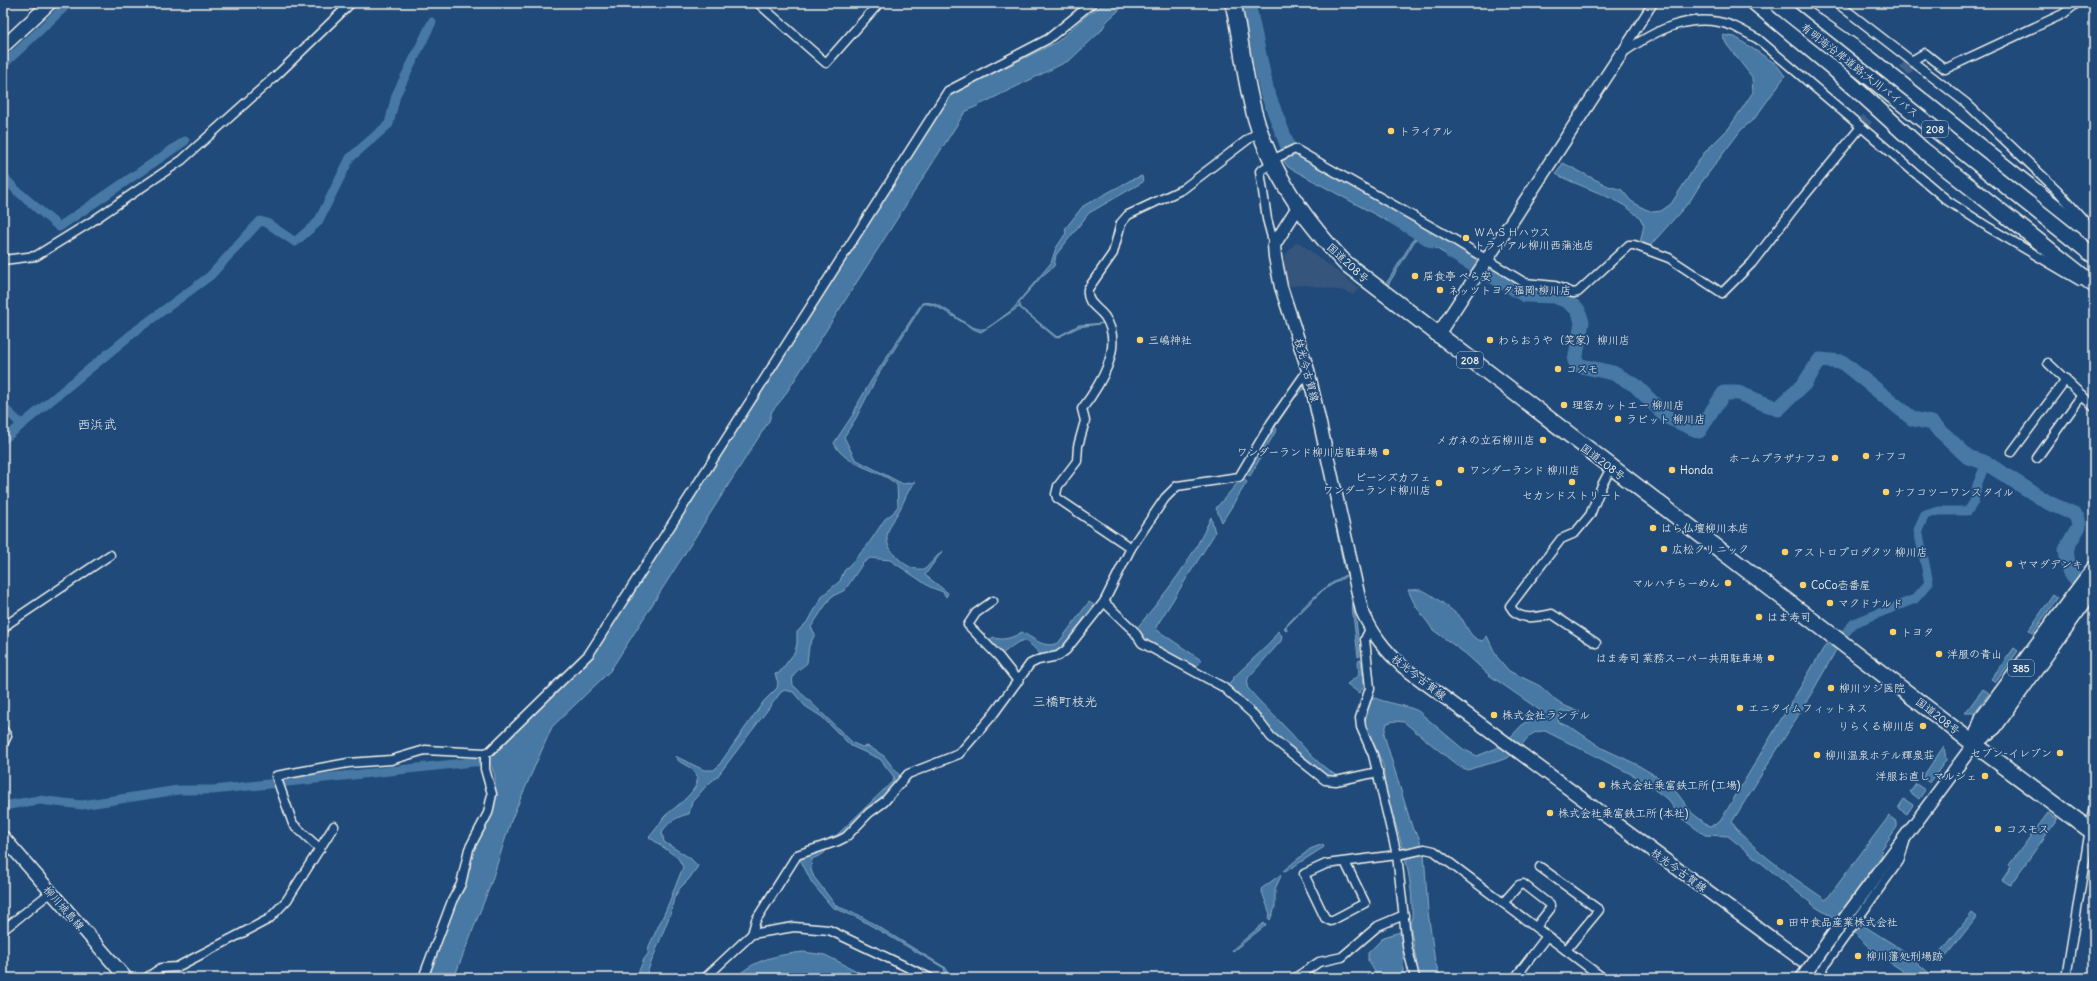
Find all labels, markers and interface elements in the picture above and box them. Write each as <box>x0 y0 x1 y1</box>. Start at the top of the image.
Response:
street label: 有明海沿岸道路;大川バイパス <box>1798 20 1922 120</box>
road number: 208 <box>1922 121 1948 137</box>
place label: トライアル <box>1399 124 1453 138</box>
marker: トライアル <box>1386 126 1396 136</box>
place label: ＷＡＳＨハウス トライアル柳川西蒲池店 <box>1474 225 1594 252</box>
marker: ＷＡＳＨハウス トライアル柳川西蒲池店 <box>1461 233 1471 243</box>
street label: 国道208号 <box>1324 240 1372 286</box>
place label: 居食亭 べら安 <box>1423 269 1492 283</box>
marker: 居食亭 べら安 <box>1410 271 1420 281</box>
place label: ネッツトヨタ福岡 柳川店 <box>1448 283 1571 297</box>
marker: ネッツトヨタ福岡 柳川店 <box>1435 285 1445 295</box>
place label: 三嶋神社 <box>1148 333 1192 347</box>
place label: わらおうや（笑家）柳川店 <box>1498 333 1630 347</box>
marker: 三嶋神社 <box>1135 335 1145 345</box>
marker: わらおうや（笑家）柳川店 <box>1485 335 1495 345</box>
street label: 枝光今古賀線 <box>1292 336 1322 404</box>
road number: 208 <box>1457 352 1483 368</box>
place label: コスモ <box>1566 362 1599 376</box>
marker: コスモ <box>1553 364 1563 374</box>
place label: 理容カットエー 柳川店 <box>1572 398 1685 412</box>
marker: 理容カットエー 柳川店 <box>1559 400 1569 410</box>
place label: ラビット 柳川店 <box>1626 412 1706 426</box>
marker: ラビット 柳川店 <box>1613 414 1623 424</box>
district label: 西浜武 <box>77 416 117 433</box>
place label: メガネの立石柳川店 <box>1436 433 1535 447</box>
marker: メガネの立石柳川店 <box>1538 435 1548 445</box>
street label: 国道208号 <box>1578 441 1628 483</box>
place label: ワンダーランド柳川店駐車場 <box>1237 445 1378 459</box>
marker: ワンダーランド柳川店駐車場 <box>1381 447 1391 457</box>
place label: ナフコ <box>1874 449 1907 463</box>
place label: ホームプラザナフコ <box>1728 451 1827 465</box>
marker: ナフコ <box>1861 451 1871 461</box>
marker: ホームプラザナフコ <box>1830 453 1840 463</box>
place label: ワンダーランド 柳川店 <box>1469 463 1580 477</box>
place label: Honda <box>1680 463 1713 477</box>
marker: ワンダーランド 柳川店 <box>1456 465 1466 475</box>
marker: Honda <box>1667 465 1677 475</box>
place label: ビーンズカフェ ワンダーランド柳川店 <box>1323 470 1431 497</box>
marker: セカンドストリート <box>1567 477 1577 487</box>
marker: ビーンズカフェ ワンダーランド柳川店 <box>1434 478 1444 488</box>
place label: ナフコツーワンスタイル <box>1894 485 2014 499</box>
marker: ナフコツーワンスタイル <box>1881 487 1891 497</box>
place label: セカンドストリート <box>1522 488 1622 502</box>
place label: はら仏壇柳川本店 <box>1661 521 1749 535</box>
marker: はら仏壇柳川本店 <box>1648 523 1658 533</box>
place label: 広松クリニック <box>1672 542 1749 556</box>
marker: 広松クリニック <box>1659 544 1669 554</box>
place label: アストロプロダクツ 柳川店 <box>1793 545 1928 559</box>
marker: アストロプロダクツ 柳川店 <box>1780 547 1790 557</box>
place label: ヤマダデンキ <box>2017 557 2083 571</box>
marker: ヤマダデンキ <box>2004 559 2014 569</box>
place label: マルハチらーめん <box>1632 576 1720 590</box>
marker: マルハチらーめん <box>1723 578 1733 588</box>
place label: CoCo壱番屋 <box>1811 578 1871 592</box>
marker: CoCo壱番屋 <box>1798 580 1808 590</box>
place label: マクドナルド <box>1838 596 1903 610</box>
marker: マクドナルド <box>1825 598 1835 608</box>
place label: はま寿司 <box>1767 610 1811 624</box>
marker: はま寿司 <box>1754 612 1764 622</box>
place label: トヨタ <box>1901 625 1934 639</box>
marker: トヨタ <box>1888 627 1898 637</box>
place label: 洋服の青山 <box>1947 647 2002 661</box>
marker: 洋服の青山 <box>1934 649 1944 659</box>
street label: 枝光今古賀線 <box>1389 651 1449 703</box>
place label: はま寿司 業務スーパー共用駐車場 <box>1596 651 1763 665</box>
marker: はま寿司 業務スーパー共用駐車場 <box>1766 653 1776 663</box>
road number: 385 <box>2008 660 2034 676</box>
place label: 柳川ツジ医院 <box>1839 681 1905 695</box>
marker: 柳川ツジ医院 <box>1826 683 1836 693</box>
district label: 三橋町枝光 <box>1032 693 1098 710</box>
street label: 国道208号 <box>1913 694 1963 738</box>
place label: エニタイムフィットネス <box>1748 701 1868 715</box>
marker: エニタイムフィットネス <box>1735 703 1745 713</box>
place label: 株式会社ランテル <box>1502 708 1590 722</box>
marker: 株式会社ランテル <box>1489 710 1499 720</box>
place label: りらくる柳川店 <box>1838 719 1915 733</box>
marker: りらくる柳川店 <box>1918 721 1928 731</box>
place label: セブン-イレブン <box>1970 746 2052 760</box>
place label: 柳川温泉ホテル輝泉荘 <box>1825 748 1935 762</box>
marker: セブン-イレブン <box>2055 748 2065 758</box>
marker: 柳川温泉ホテル輝泉荘 <box>1812 750 1822 760</box>
place label: 洋服お直し マルシェ <box>1876 769 1977 783</box>
marker: 洋服お直し マルシェ <box>1980 771 1990 781</box>
place label: 株式会社乗富鉄工所 (工場) <box>1610 778 1740 792</box>
marker: 株式会社乗富鉄工所 (工場) <box>1597 780 1607 790</box>
place label: 株式会社乗富鉄工所 (本社) <box>1558 806 1688 820</box>
marker: 株式会社乗富鉄工所 (本社) <box>1545 808 1555 818</box>
place label: コスモス <box>2006 822 2049 836</box>
marker: コスモス <box>1993 824 2003 834</box>
street label: 枝光今古賀線 <box>1648 845 1710 895</box>
street label: 柳川城島線 <box>40 883 88 933</box>
place label: 田中食品産業株式会社 <box>1788 915 1898 929</box>
marker: 田中食品産業株式会社 <box>1775 917 1785 927</box>
place label: 柳川藩処刑場跡 <box>1866 949 1943 963</box>
marker: 柳川藩処刑場跡 <box>1853 951 1863 961</box>

